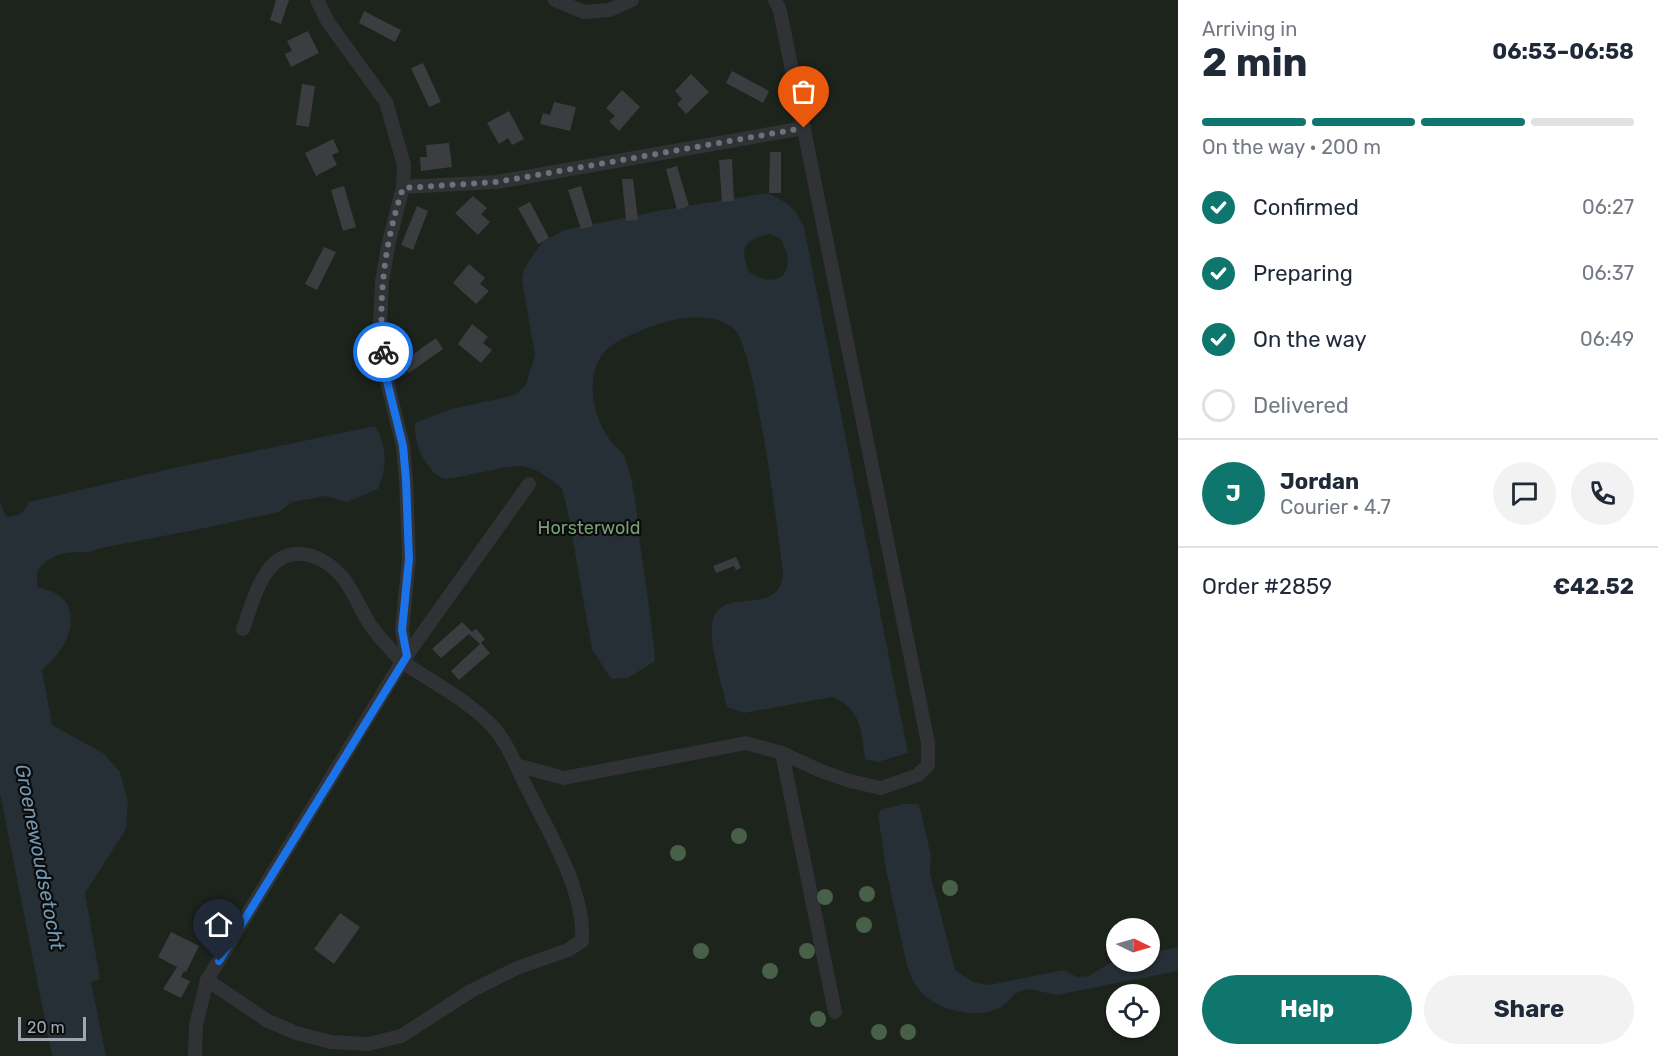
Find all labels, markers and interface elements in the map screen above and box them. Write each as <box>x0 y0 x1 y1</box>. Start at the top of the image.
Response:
text: Arriving in <box>1202 17 1297 41</box>
text: 06:53–06:58 <box>1492 38 1634 65</box>
text: 2 min <box>1202 40 1308 86</box>
pin <box>778 66 829 128</box>
icon: bag <box>787 75 820 108</box>
text: On the way · 200 m <box>1202 135 1381 159</box>
icon: check <box>1202 191 1235 224</box>
text: Confirmed <box>1253 194 1359 221</box>
text: 06:27 <box>1582 195 1634 219</box>
icon: check <box>1202 257 1235 290</box>
text: Preparing <box>1253 260 1353 287</box>
text: 06:37 <box>1582 261 1634 285</box>
courier <box>353 322 413 382</box>
icon: check <box>1202 323 1235 356</box>
text: On the way <box>1253 326 1367 353</box>
text: 06:49 <box>1580 327 1634 351</box>
icon: bike <box>367 336 400 369</box>
text: Delivered <box>1253 392 1349 419</box>
button: chat <box>1493 462 1556 525</box>
button: phone <box>1571 462 1634 525</box>
text: Jordan <box>1280 468 1359 495</box>
text: J <box>1226 480 1241 507</box>
text: Courier · 4.7 <box>1280 495 1391 519</box>
park label: Horsterwold <box>538 517 640 539</box>
text: Order #2859 <box>1202 573 1332 600</box>
text: €42.52 <box>1553 573 1634 600</box>
water label: Groenewoudsetocht <box>10 762 70 952</box>
pin <box>193 899 244 961</box>
icon: home <box>202 908 235 941</box>
north arrow <box>1106 918 1160 972</box>
map controls <box>1106 918 1160 1038</box>
button: Help <box>1202 975 1412 1044</box>
button: Share <box>1424 975 1634 1044</box>
button: locate <box>1106 984 1160 1038</box>
scale bar <box>18 1014 86 1042</box>
text: 20 m <box>27 1018 65 1037</box>

